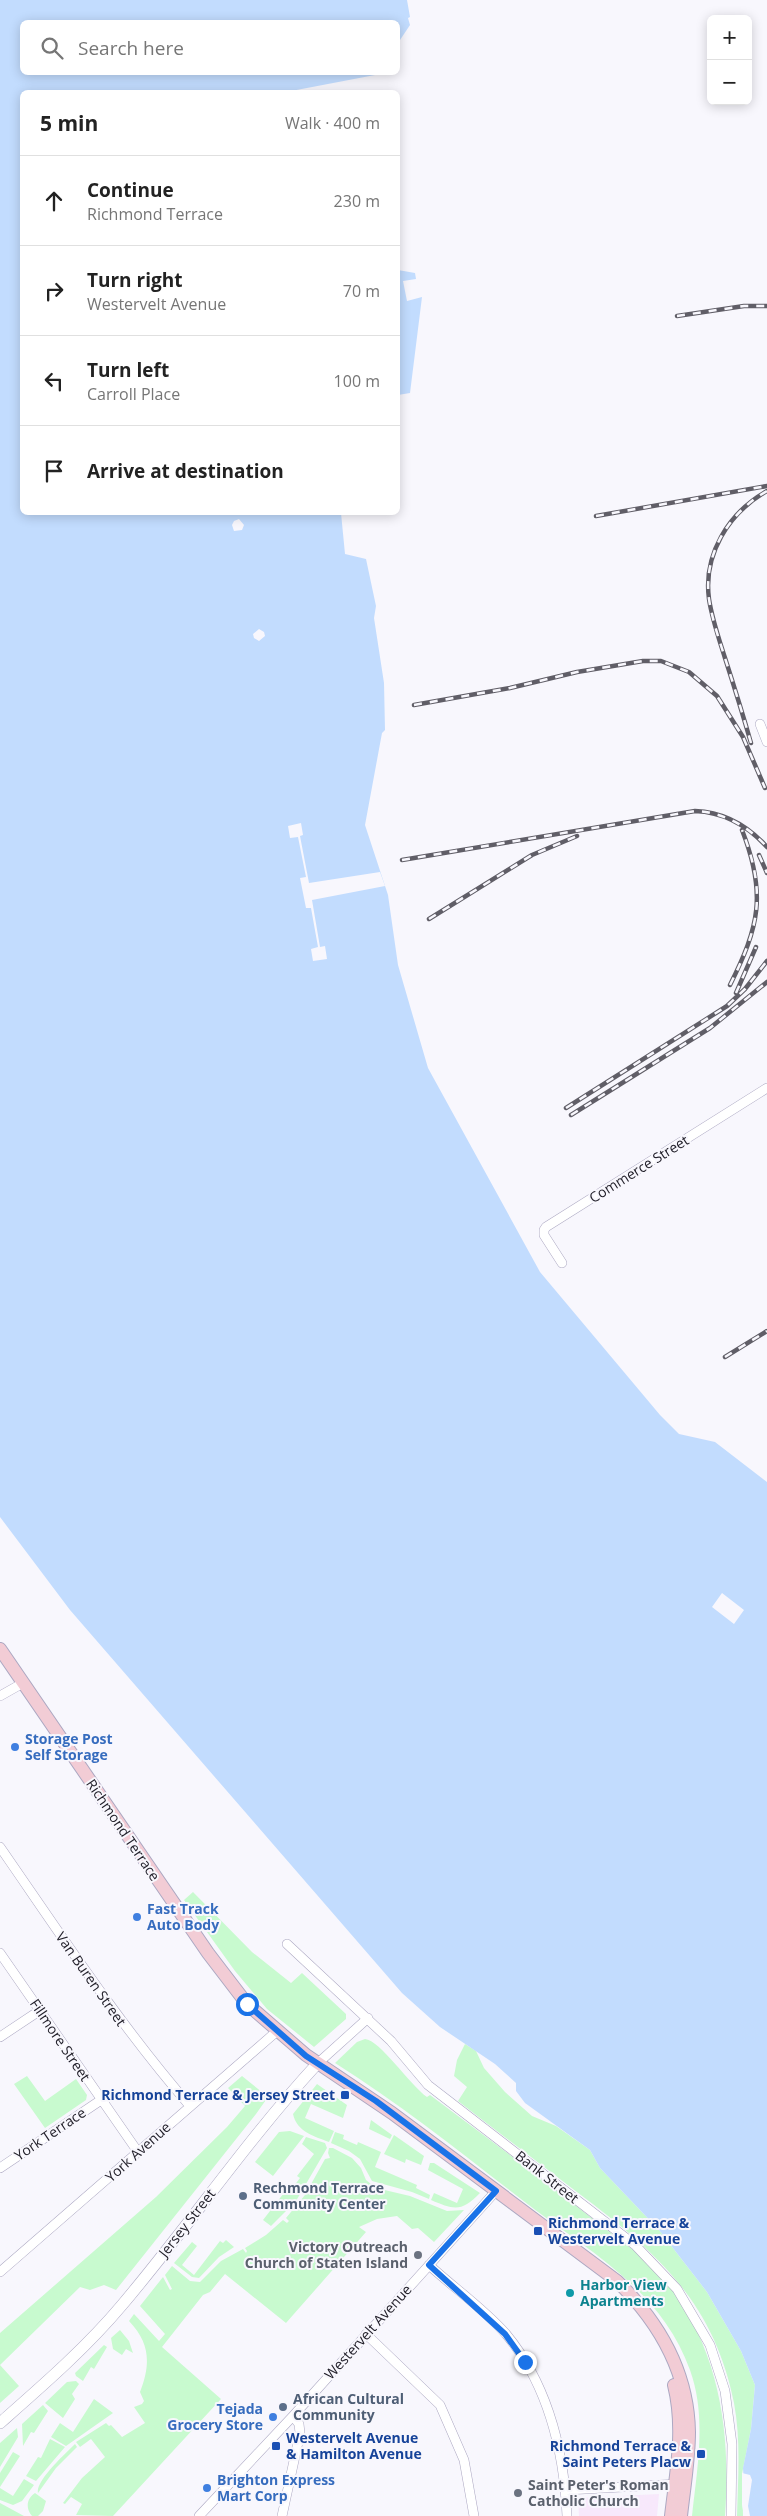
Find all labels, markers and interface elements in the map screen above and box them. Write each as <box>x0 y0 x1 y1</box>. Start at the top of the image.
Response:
map controls <box>707 15 752 105</box>
button: + <box>707 15 752 60</box>
search box <box>20 20 400 75</box>
icon: search <box>38 34 66 62</box>
text: Search here <box>78 35 184 61</box>
button: − <box>707 60 752 105</box>
text: 5 min <box>40 109 98 137</box>
text: Walk · 400 m <box>285 112 380 134</box>
text: Continue <box>87 177 174 203</box>
icon: ahead <box>40 187 68 215</box>
text: 230 m <box>334 190 380 212</box>
text: Richmond Terrace <box>87 203 223 225</box>
text: Turn right <box>87 267 182 293</box>
icon: right <box>40 277 68 305</box>
text: 70 m <box>343 280 380 302</box>
text: Westervelt Avenue <box>87 293 226 315</box>
text: Turn left <box>87 357 169 383</box>
icon: left <box>40 367 68 395</box>
text: 100 m <box>334 370 380 392</box>
text: Carroll Place <box>87 383 180 405</box>
icon: arrive <box>40 457 68 485</box>
text: Arrive at destination <box>87 458 284 484</box>
street label: Commerce Street <box>585 1130 692 1207</box>
place label: Storage Post Self Storage <box>25 1729 113 1764</box>
marker: Storage Post Self Storage <box>9 1741 21 1753</box>
street label: Richmond Terrace <box>82 1775 165 1884</box>
place label: Fast Track Auto Body <box>147 1899 219 1934</box>
marker: Fast Track Auto Body <box>131 1911 143 1923</box>
street label: Van Buren Street <box>52 1928 131 2030</box>
route start <box>236 1993 259 2016</box>
street label: Fillmore Street <box>26 1995 95 2085</box>
place label: Richmond Terrace & Jersey Street <box>101 2085 335 2104</box>
marker: Richmond Terrace & Jersey Street <box>339 2089 351 2101</box>
street label: York Terrace <box>10 2103 89 2164</box>
street label: York Avenue <box>101 2117 174 2186</box>
street label: Bank Street <box>512 2146 583 2207</box>
place label: Rechmond Terrace Community Center <box>253 2178 386 2213</box>
street label: Jersey Street <box>153 2185 219 2262</box>
marker: Rechmond Terrace Community Center <box>237 2190 249 2202</box>
place label: Richmond Terrace & Westervelt Avenue <box>548 2213 690 2248</box>
marker: Richmond Terrace & Westervelt Avenue <box>532 2225 544 2237</box>
place label: Victory Outreach Church of Staten Island <box>245 2237 408 2272</box>
marker: Victory Outreach Church of Staten Island <box>412 2249 424 2261</box>
place label: Harbor View Apartments <box>580 2275 667 2310</box>
street label: Westervelt Avenue <box>320 2280 416 2383</box>
marker: Harbor View Apartments <box>564 2287 576 2299</box>
route end <box>514 2351 537 2374</box>
place label: African Cultural Community <box>293 2389 404 2424</box>
place label: Tejada Grocery Store <box>167 2399 263 2434</box>
marker: African Cultural Community <box>277 2401 289 2413</box>
marker: Tejada Grocery Store <box>267 2411 279 2423</box>
place label: Westervelt Avenue & Hamilton Avenue <box>286 2428 422 2463</box>
place label: Richmond Terrace & Saint Peters Placw <box>550 2436 691 2471</box>
marker: Westervelt Avenue & Hamilton Avenue <box>270 2440 282 2452</box>
marker: Richmond Terrace & Saint Peters Placw <box>695 2448 707 2460</box>
place label: Brighton Express Mart Corp <box>217 2470 335 2505</box>
place label: Saint Peter's Roman Catholic Church <box>528 2475 669 2510</box>
marker: Brighton Express Mart Corp <box>201 2482 213 2494</box>
marker: Saint Peter's Roman Catholic Church <box>512 2487 524 2499</box>

